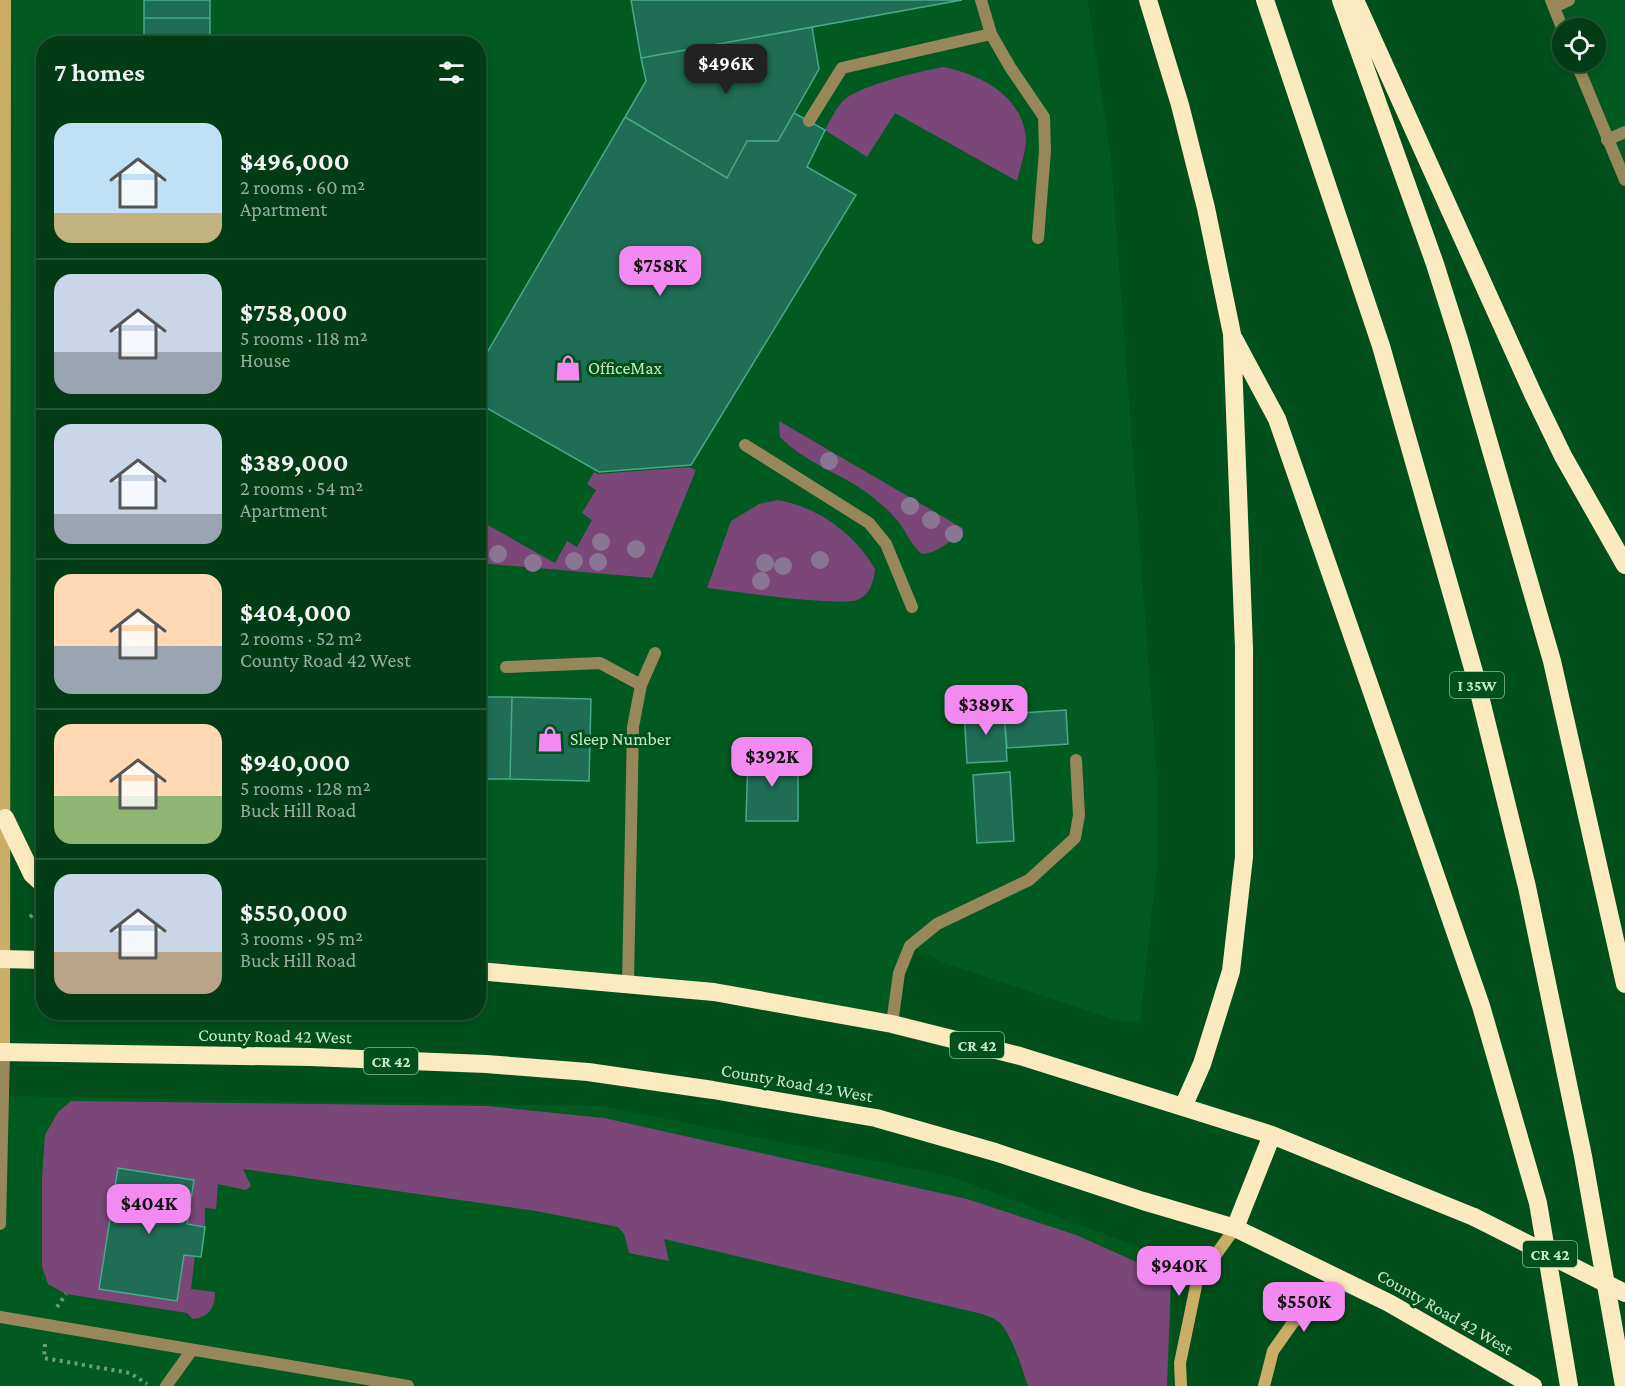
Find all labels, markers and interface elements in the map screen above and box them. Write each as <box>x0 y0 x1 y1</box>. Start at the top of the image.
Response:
map controls <box>1552 18 1606 72</box>
button: locate <box>1552 18 1606 72</box>
pin: $496K <box>684 44 768 95</box>
text: $496K <box>698 52 754 74</box>
icon: filters <box>435 56 468 89</box>
text: 7 homes <box>54 58 145 87</box>
icon: home <box>102 147 174 219</box>
text: $496,000 <box>240 147 349 176</box>
text: 2 rooms · 60 m² <box>240 176 365 198</box>
text: Apartment <box>240 198 327 220</box>
pin: $758K <box>618 246 702 297</box>
text: $758K <box>633 254 687 276</box>
icon: home <box>102 298 174 370</box>
text: $758,000 <box>240 298 347 327</box>
text: 5 rooms · 118 m² <box>240 327 368 349</box>
text: House <box>240 349 290 371</box>
shop icon: OfficeMax <box>553 353 583 383</box>
place label: OfficeMax <box>588 358 663 378</box>
icon: home <box>102 448 174 520</box>
text: $389,000 <box>240 448 349 477</box>
text: 2 rooms · 54 m² <box>240 477 363 499</box>
text: Apartment <box>240 499 327 521</box>
icon: home <box>102 598 174 670</box>
text: $404,000 <box>240 598 351 627</box>
text: 2 rooms · 52 m² <box>240 627 362 649</box>
text: County Road 42 West <box>240 649 411 671</box>
road number: I 35W <box>1450 672 1504 698</box>
pin: $389K <box>944 685 1028 736</box>
text: $389K <box>959 693 1013 715</box>
shop icon: Sleep Number <box>535 724 565 754</box>
place label: Sleep Number <box>570 729 672 749</box>
pin: $392K <box>730 737 814 788</box>
text: $392K <box>745 745 799 767</box>
icon: home <box>102 748 174 820</box>
text: $940,000 <box>240 748 350 777</box>
text: 5 rooms · 128 m² <box>240 777 371 799</box>
text: Buck Hill Road <box>240 799 356 821</box>
icon: home <box>102 898 174 970</box>
text: $550,000 <box>240 898 348 927</box>
text: 3 rooms · 95 m² <box>240 927 363 949</box>
text: Buck Hill Road <box>240 949 356 971</box>
street label: County Road 42 West <box>198 1025 353 1047</box>
road number: CR 42 <box>950 1032 1004 1058</box>
road number: CR 42 <box>364 1048 418 1074</box>
street label: County Road 42 West <box>720 1060 875 1106</box>
pin: $404K <box>107 1184 191 1235</box>
text: $404K <box>121 1192 177 1214</box>
road number: CR 42 <box>1523 1241 1577 1267</box>
pin: $940K <box>1137 1246 1221 1297</box>
text: $940K <box>1151 1254 1207 1276</box>
street label: County Road 42 West <box>1373 1265 1517 1360</box>
pin: $550K <box>1262 1282 1346 1333</box>
text: $550K <box>1277 1290 1331 1312</box>

